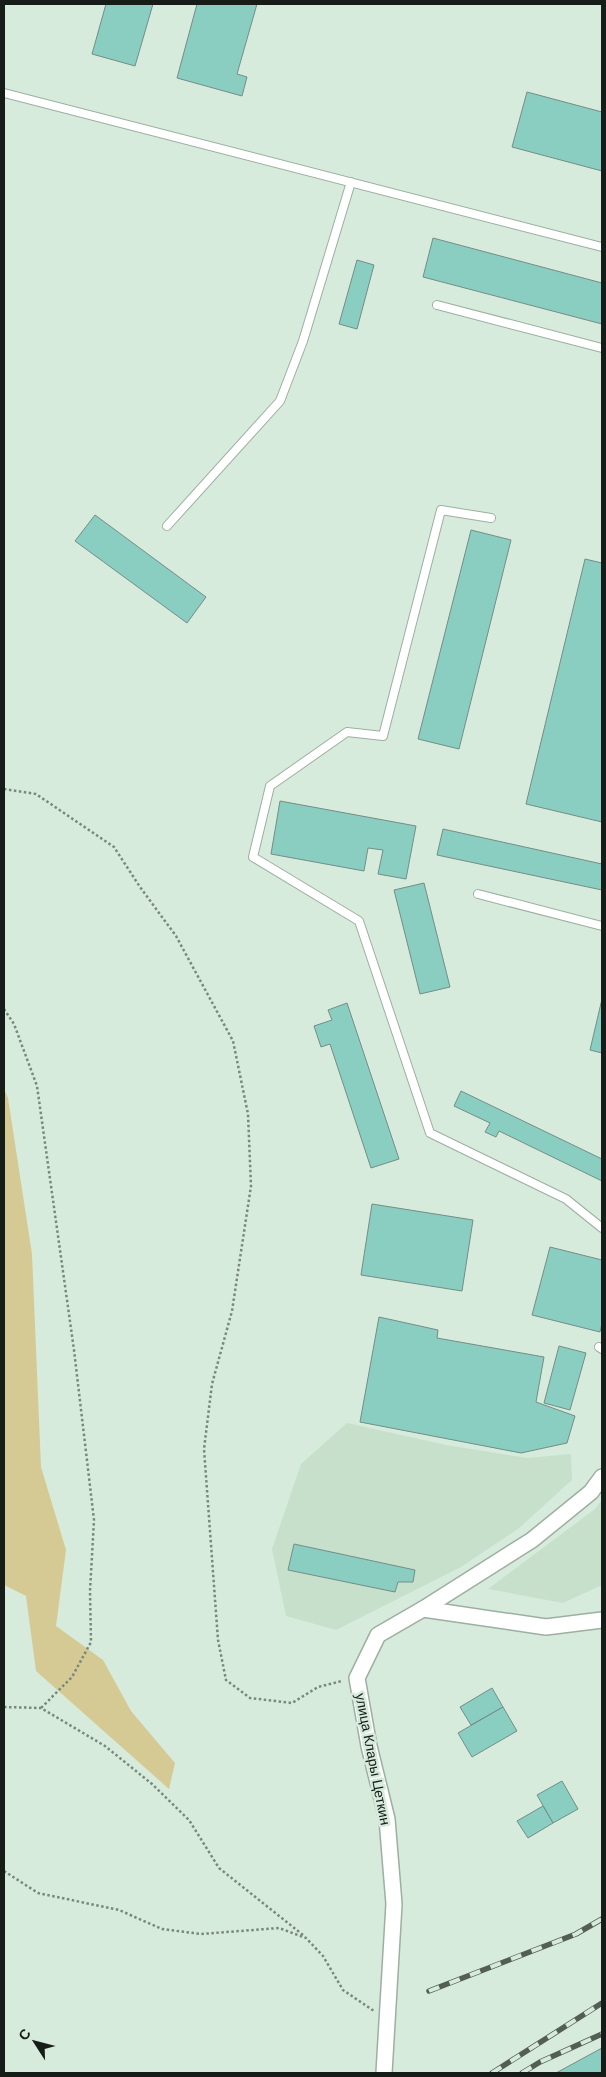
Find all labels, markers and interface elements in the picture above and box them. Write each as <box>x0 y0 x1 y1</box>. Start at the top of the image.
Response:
street label: улица Клары Цеткин <box>352 1692 394 1826</box>
north arrow <box>10 2017 60 2067</box>
text: С <box>15 2026 34 2043</box>

